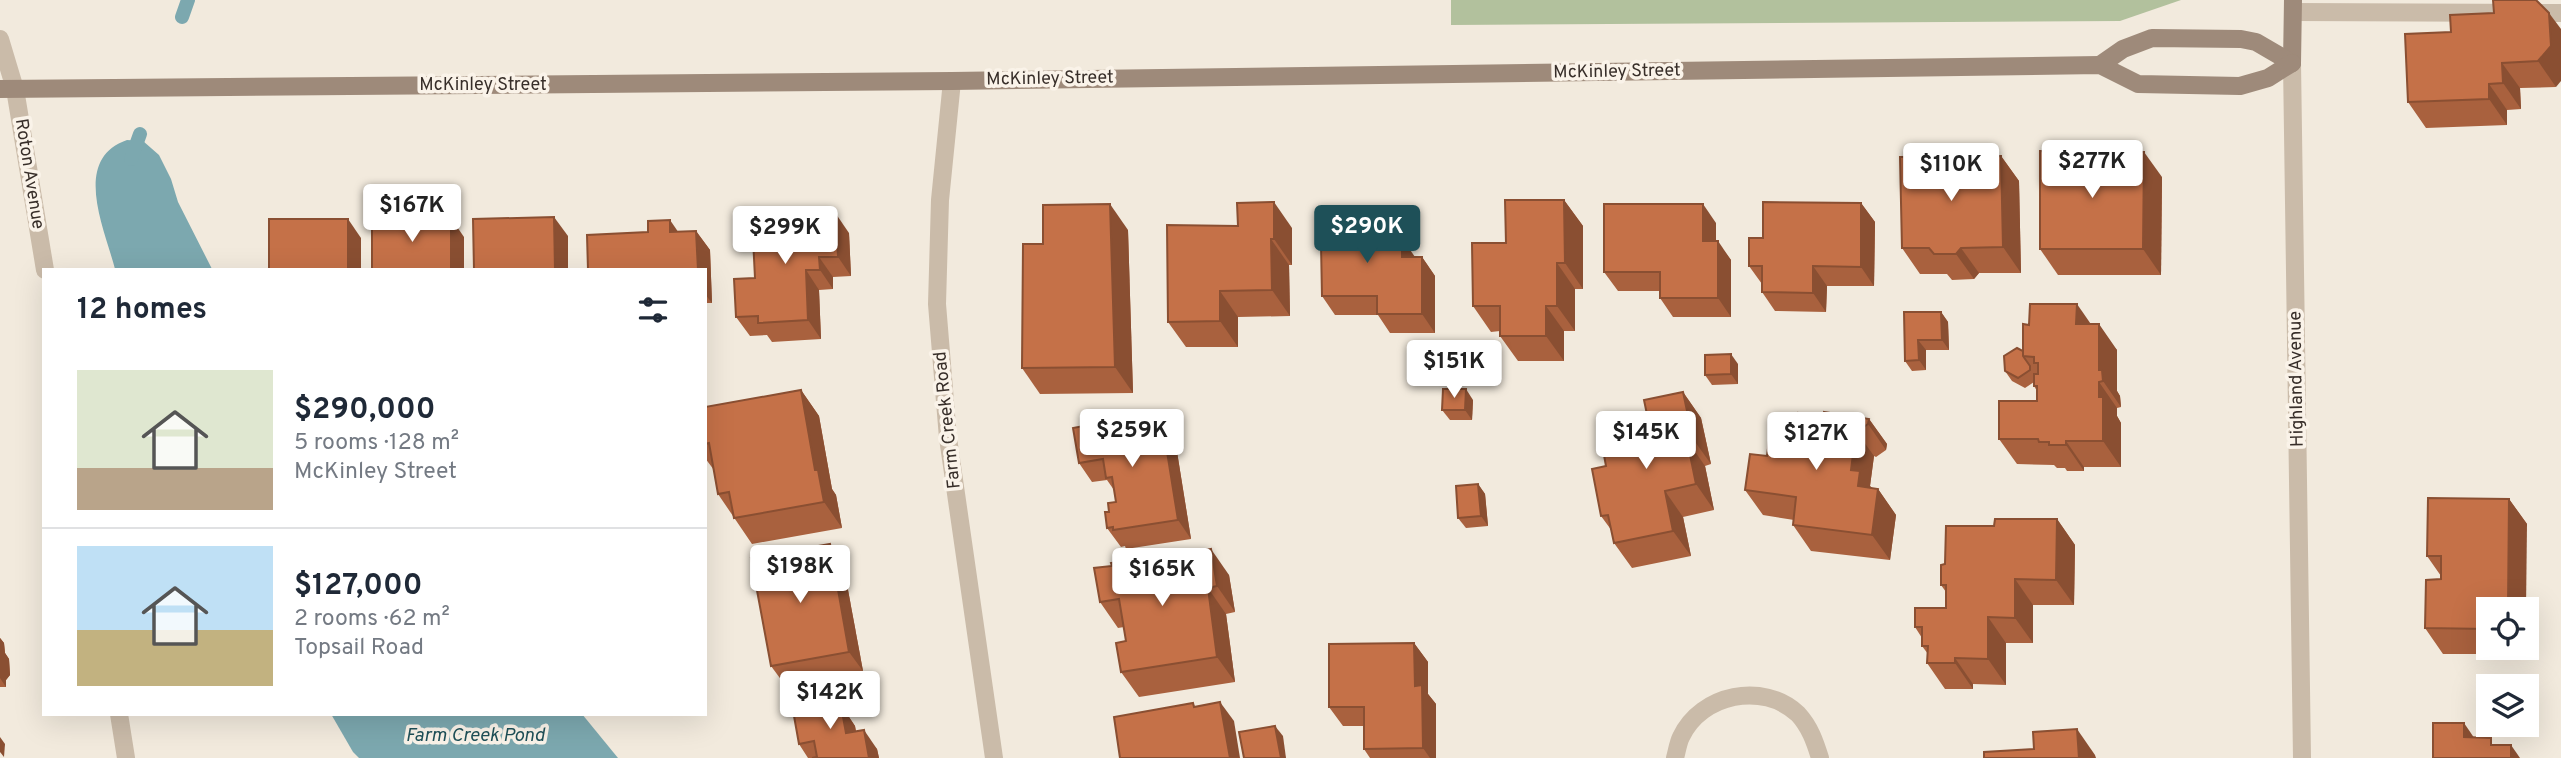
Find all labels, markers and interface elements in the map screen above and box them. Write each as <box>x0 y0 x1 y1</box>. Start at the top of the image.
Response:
street label: McKinley Street <box>1553 59 1681 85</box>
street label: McKinley Street <box>986 66 1114 92</box>
street label: McKinley Street <box>419 74 547 97</box>
street label: Roton Avenue <box>9 117 49 231</box>
pin: $277K <box>2043 140 2141 200</box>
pin: $110K <box>1902 144 2000 203</box>
text: $277K <box>2058 148 2126 177</box>
text: $110K <box>1919 151 1983 180</box>
pin: $167K <box>363 184 461 244</box>
text: $167K <box>379 192 445 221</box>
pin: $290K <box>1318 205 1416 265</box>
pin: $299K <box>736 206 834 266</box>
text: $290K <box>1330 213 1404 242</box>
text: $299K <box>749 214 821 243</box>
icon: filters <box>634 291 672 329</box>
text: 12 homes <box>77 292 207 329</box>
street label: Highland Avenue <box>2284 311 2310 447</box>
pin: $151K <box>1405 340 1503 400</box>
text: $151K <box>1423 348 1485 377</box>
street label: Farm Creek Road <box>929 350 967 490</box>
text: $290,000 <box>294 392 436 429</box>
icon: home <box>133 398 217 482</box>
pin: $259K <box>1083 410 1181 469</box>
pin: $145K <box>1597 412 1695 471</box>
pin: $127K <box>1767 412 1865 472</box>
text: $259K <box>1096 417 1168 446</box>
text: $145K <box>1612 419 1680 448</box>
text: $127K <box>1783 420 1849 449</box>
text: 5 rooms · 128 m² <box>294 429 459 458</box>
text: McKinley Street <box>294 458 457 487</box>
pin: $198K <box>751 546 849 605</box>
pin: $165K <box>1113 548 1211 608</box>
text: $198K <box>766 553 834 582</box>
text: $165K <box>1128 556 1196 585</box>
text: $127,000 <box>294 568 423 605</box>
icon: home <box>133 574 217 658</box>
map controls <box>2476 597 2539 737</box>
button: locate <box>2476 597 2539 660</box>
text: 2 rooms · 62 m² <box>294 605 450 634</box>
text: Topsail Road <box>294 634 424 663</box>
pin: $142K <box>781 672 879 731</box>
button: layers <box>2476 674 2539 737</box>
text: $142K <box>796 679 864 708</box>
water label: Farm Creek Pond <box>405 724 546 748</box>

